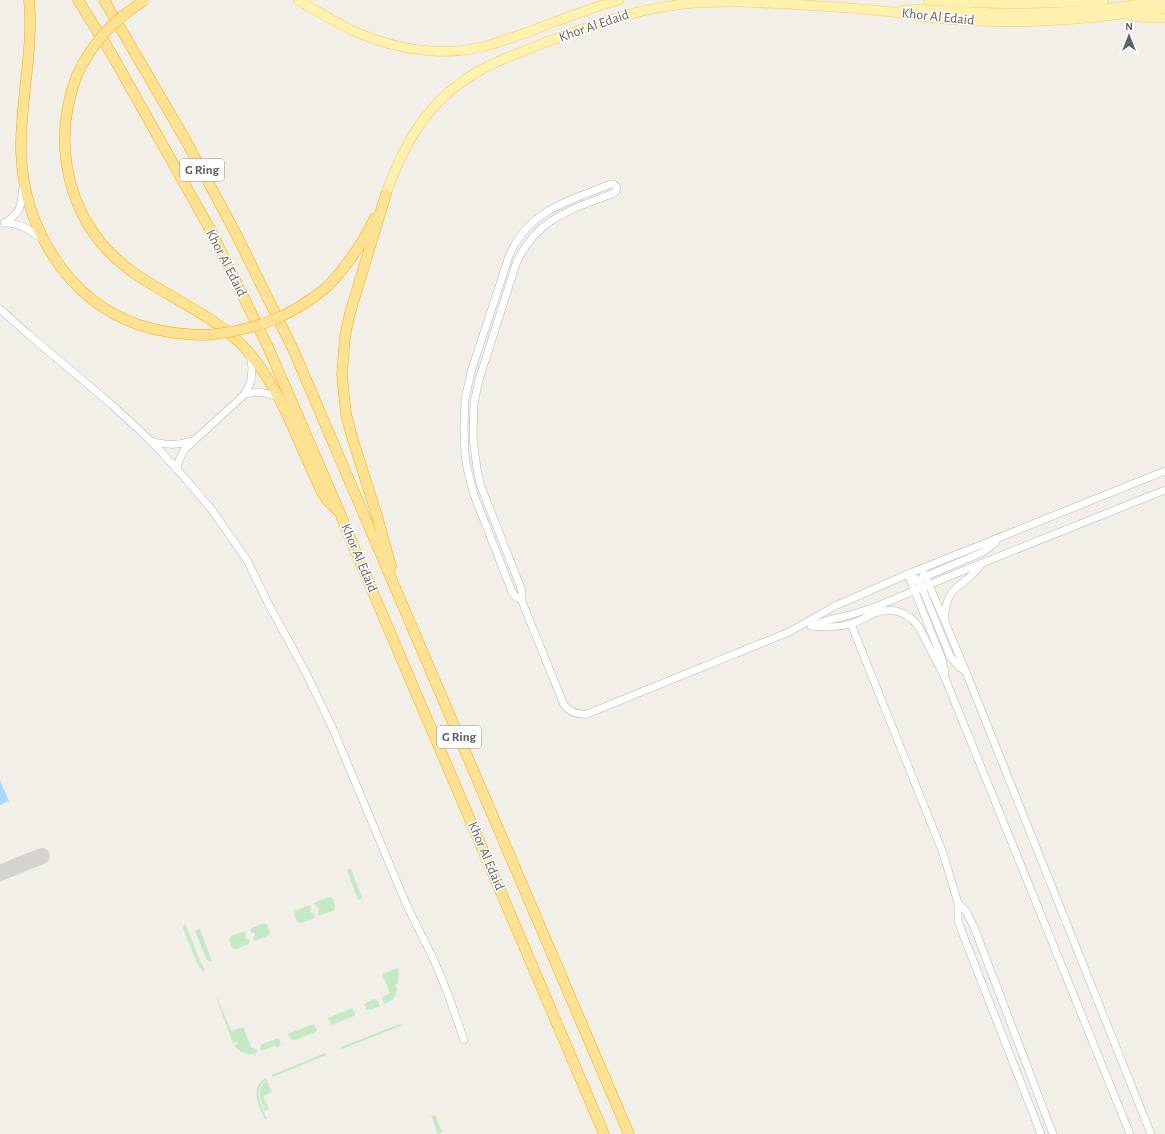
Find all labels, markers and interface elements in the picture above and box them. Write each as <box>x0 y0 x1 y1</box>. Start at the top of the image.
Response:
street label: Khor Al Edaid <box>901 6 975 28</box>
street label: Khor Al Edaid <box>557 7 631 45</box>
north arrow <box>1109 16 1149 56</box>
text: N <box>1125 21 1133 32</box>
road number: G Ring <box>180 159 224 181</box>
street label: Khor Al Edaid <box>203 227 249 299</box>
street label: Khor Al Edaid <box>338 522 380 594</box>
road number: G Ring <box>437 726 481 748</box>
street label: Khor Al Edaid <box>465 820 507 892</box>

